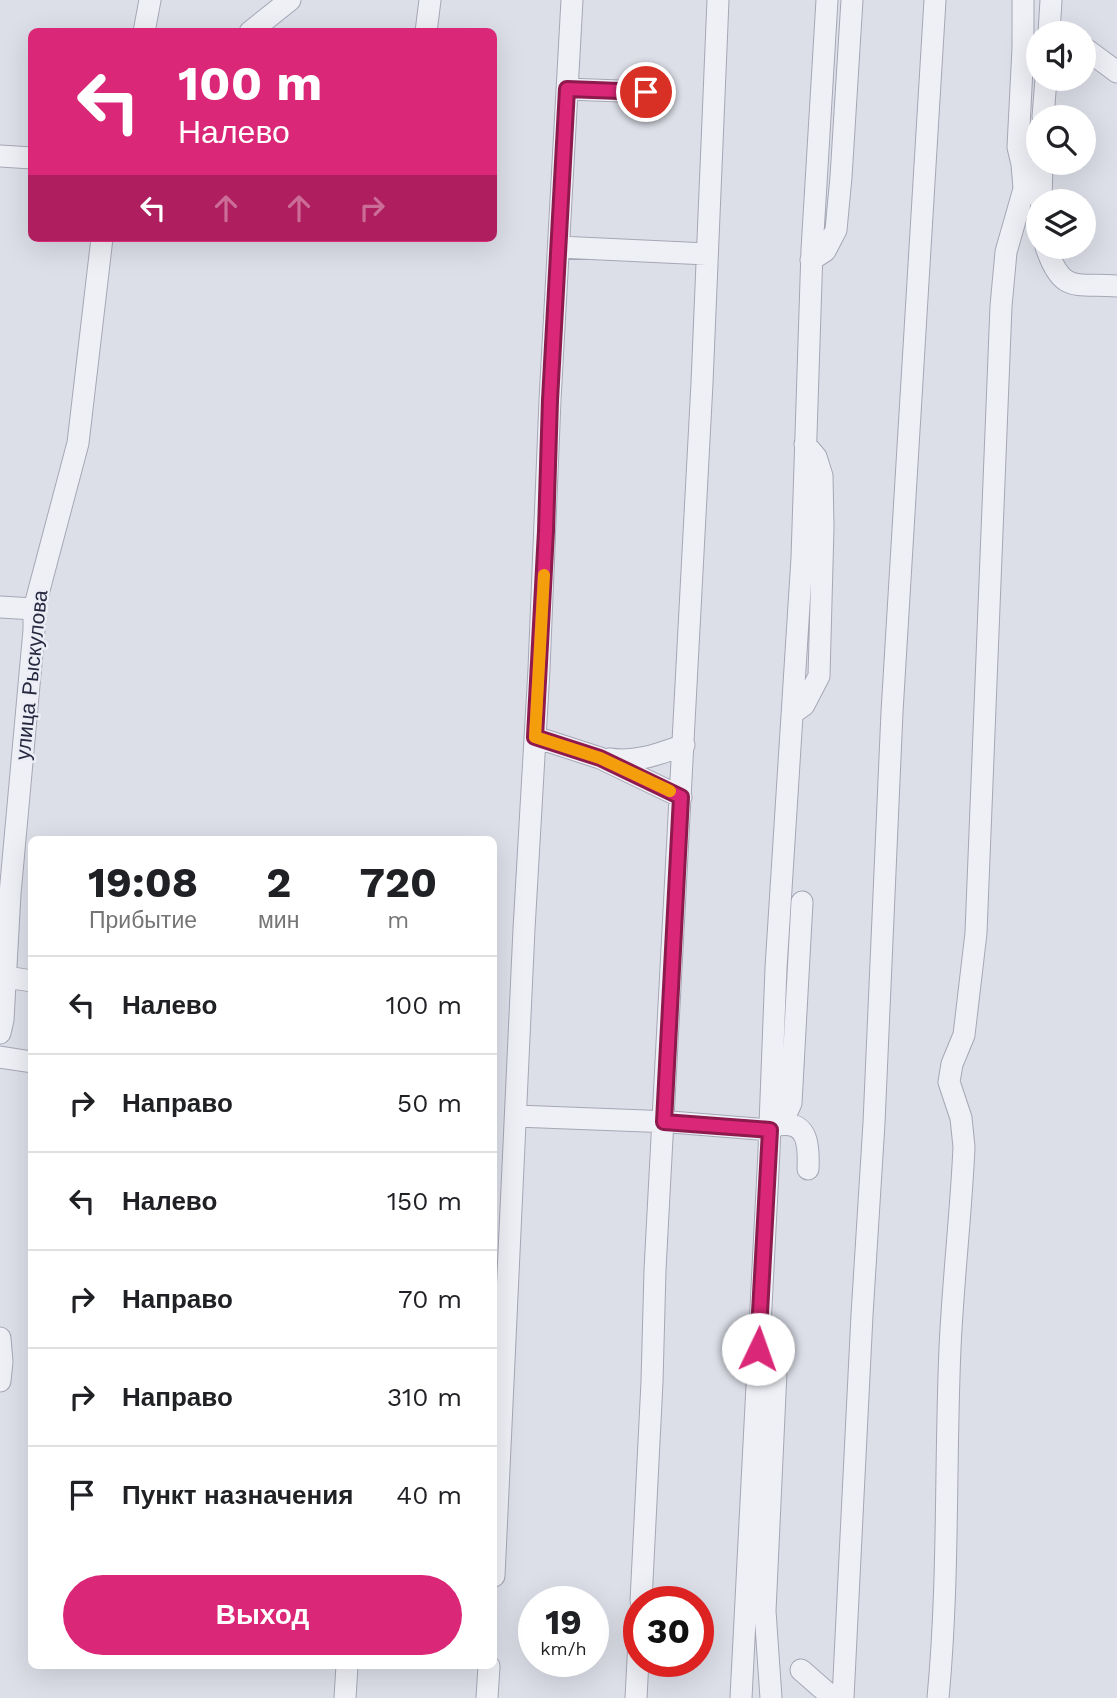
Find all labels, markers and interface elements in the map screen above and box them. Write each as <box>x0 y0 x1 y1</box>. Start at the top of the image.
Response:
map controls <box>1026 21 1096 259</box>
button: sound <box>1026 21 1096 91</box>
text: 100 m <box>178 54 322 112</box>
icon: left <box>63 56 154 147</box>
pin <box>616 62 676 122</box>
icon: arrive <box>627 73 665 111</box>
button: search <box>1026 105 1096 175</box>
text: Налево <box>178 113 290 151</box>
icon: left <box>134 189 172 227</box>
icon: ahead <box>207 189 245 227</box>
icon: ahead <box>280 189 318 227</box>
icon: right <box>353 189 391 227</box>
button: layers <box>1026 189 1096 259</box>
street label: улица Рыскулова <box>10 588 52 761</box>
text: 19:08 <box>88 858 198 907</box>
text: 2 <box>266 858 291 907</box>
text: 720 <box>359 858 437 907</box>
text: Прибытие <box>89 907 197 934</box>
text: мин <box>258 907 299 934</box>
text: m <box>387 907 409 934</box>
icon: left <box>63 986 101 1024</box>
text: Налево <box>122 990 217 1020</box>
text: 100 m <box>386 990 462 1020</box>
icon: right <box>63 1084 101 1122</box>
text: Направо <box>122 1088 233 1118</box>
text: 50 m <box>397 1088 462 1118</box>
icon: left <box>63 1182 101 1220</box>
text: Налево <box>122 1186 217 1216</box>
text: 150 m <box>387 1186 462 1216</box>
icon: right <box>63 1280 101 1318</box>
text: Направо <box>122 1284 233 1314</box>
text: 70 m <box>398 1284 462 1314</box>
position arrow <box>721 1312 795 1386</box>
icon: right <box>63 1378 101 1416</box>
text: Направо <box>122 1382 233 1412</box>
text: 310 m <box>387 1382 462 1412</box>
icon: arrive <box>63 1476 101 1514</box>
text: Пункт назначения <box>122 1480 353 1510</box>
text: 40 m <box>396 1480 462 1510</box>
button: Выход <box>63 1575 462 1655</box>
speed limit sign: 30 <box>623 1586 714 1677</box>
text: 19 <box>545 1601 582 1643</box>
text: km/h <box>540 1638 587 1659</box>

